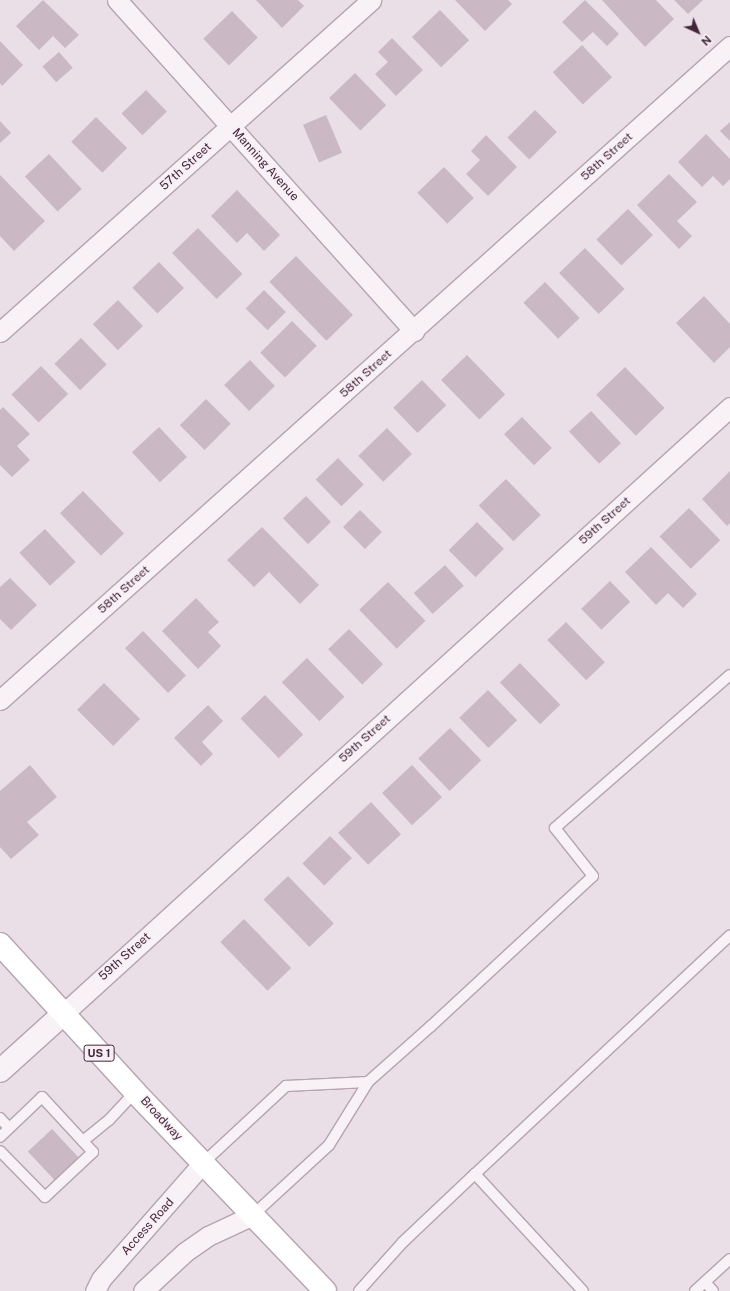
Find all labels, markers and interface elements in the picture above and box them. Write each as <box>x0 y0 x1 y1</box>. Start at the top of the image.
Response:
north arrow <box>678 12 718 52</box>
text: N <box>699 33 714 48</box>
street label: Manning Avenue <box>229 126 301 204</box>
street label: 58th Street <box>578 130 636 184</box>
street label: 57th Street <box>157 140 215 194</box>
street label: 58th Street <box>337 347 395 401</box>
street label: 59th Street <box>576 494 634 548</box>
street label: 58th Street <box>95 563 153 617</box>
street label: 59th Street <box>336 712 394 766</box>
street label: 59th Street <box>96 930 154 984</box>
road number: US 1 <box>83 1044 115 1062</box>
street label: Broadway <box>137 1094 185 1144</box>
street label: Access Road <box>119 1196 177 1258</box>

